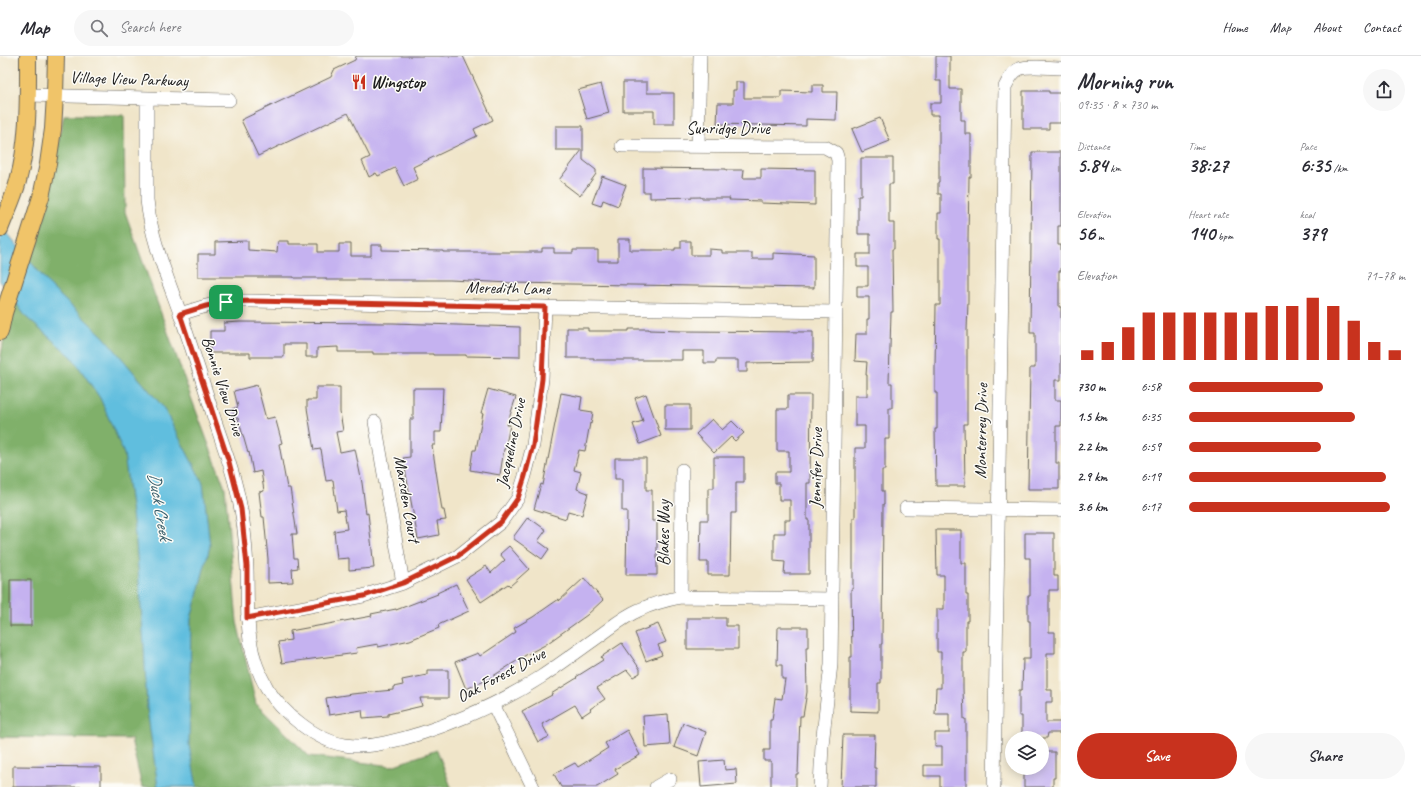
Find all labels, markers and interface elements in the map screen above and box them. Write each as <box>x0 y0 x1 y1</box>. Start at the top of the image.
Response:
search box <box>74 10 354 46</box>
text: Map <box>20 16 50 40</box>
icon: search <box>88 17 110 39</box>
text: Search here <box>120 18 181 37</box>
text: Home <box>1222 19 1248 36</box>
text: Map <box>1270 19 1291 36</box>
text: About <box>1313 19 1341 36</box>
text: Contact <box>1363 19 1401 36</box>
street label: Village View Parkway <box>70 66 190 92</box>
text: Morning run <box>1077 68 1173 96</box>
button: share <box>1363 69 1405 111</box>
place label: Wingstop <box>371 72 427 93</box>
restaurant icon: Wingstop <box>350 73 368 91</box>
text: 09:35 · 8 × 730 m <box>1077 97 1158 113</box>
street label: Sunridge Drive <box>686 118 771 139</box>
text: Distance <box>1077 139 1110 153</box>
text: Time <box>1188 139 1205 153</box>
text: Pace <box>1300 139 1317 153</box>
text: 5.84 <box>1077 153 1108 178</box>
text: 38:27 <box>1188 153 1228 178</box>
text: 6:35 <box>1300 153 1331 178</box>
text: km <box>1108 161 1121 175</box>
text: /km <box>1331 161 1348 175</box>
text: Elevation <box>1077 207 1111 221</box>
text: Heart rate <box>1188 207 1228 221</box>
text: kcal <box>1300 207 1314 221</box>
text: 56 <box>1077 221 1095 246</box>
text: 140 <box>1188 221 1215 246</box>
text: 379 <box>1300 221 1326 246</box>
text: m <box>1095 229 1104 243</box>
text: bpm <box>1215 229 1233 243</box>
text: Elevation <box>1077 268 1117 284</box>
text: 71–78 m <box>1365 268 1405 284</box>
street label: Meredith Lane <box>465 277 552 299</box>
pin <box>209 285 243 319</box>
icon: arrive <box>215 291 237 313</box>
street label: Bonnie View Drive <box>197 334 249 440</box>
text: 730 m <box>1077 379 1105 395</box>
text: 6:58 <box>1141 379 1161 395</box>
street label: Monterrey Drive <box>970 382 992 479</box>
street label: Jacqueline Drive <box>491 395 531 490</box>
text: 1.5 km <box>1077 409 1107 425</box>
text: 6:35 <box>1141 409 1161 425</box>
street label: Jennifer Drive <box>805 426 827 509</box>
text: 2.2 km <box>1077 439 1107 455</box>
text: 6:59 <box>1141 439 1161 455</box>
street label: Marsden Court <box>389 454 425 546</box>
text: 2.9 km <box>1077 469 1107 485</box>
text: 6:19 <box>1141 469 1161 485</box>
water label: Duck Creek <box>143 471 177 545</box>
street label: Blakes Way <box>653 499 674 566</box>
text: 3.6 km <box>1077 499 1108 515</box>
text: 6:17 <box>1141 499 1161 515</box>
street label: Oak Forest Drive <box>453 642 550 707</box>
map controls <box>1005 731 1049 775</box>
button: layers <box>1005 731 1049 775</box>
button: Save <box>1077 733 1237 779</box>
button: Share <box>1245 733 1405 779</box>

